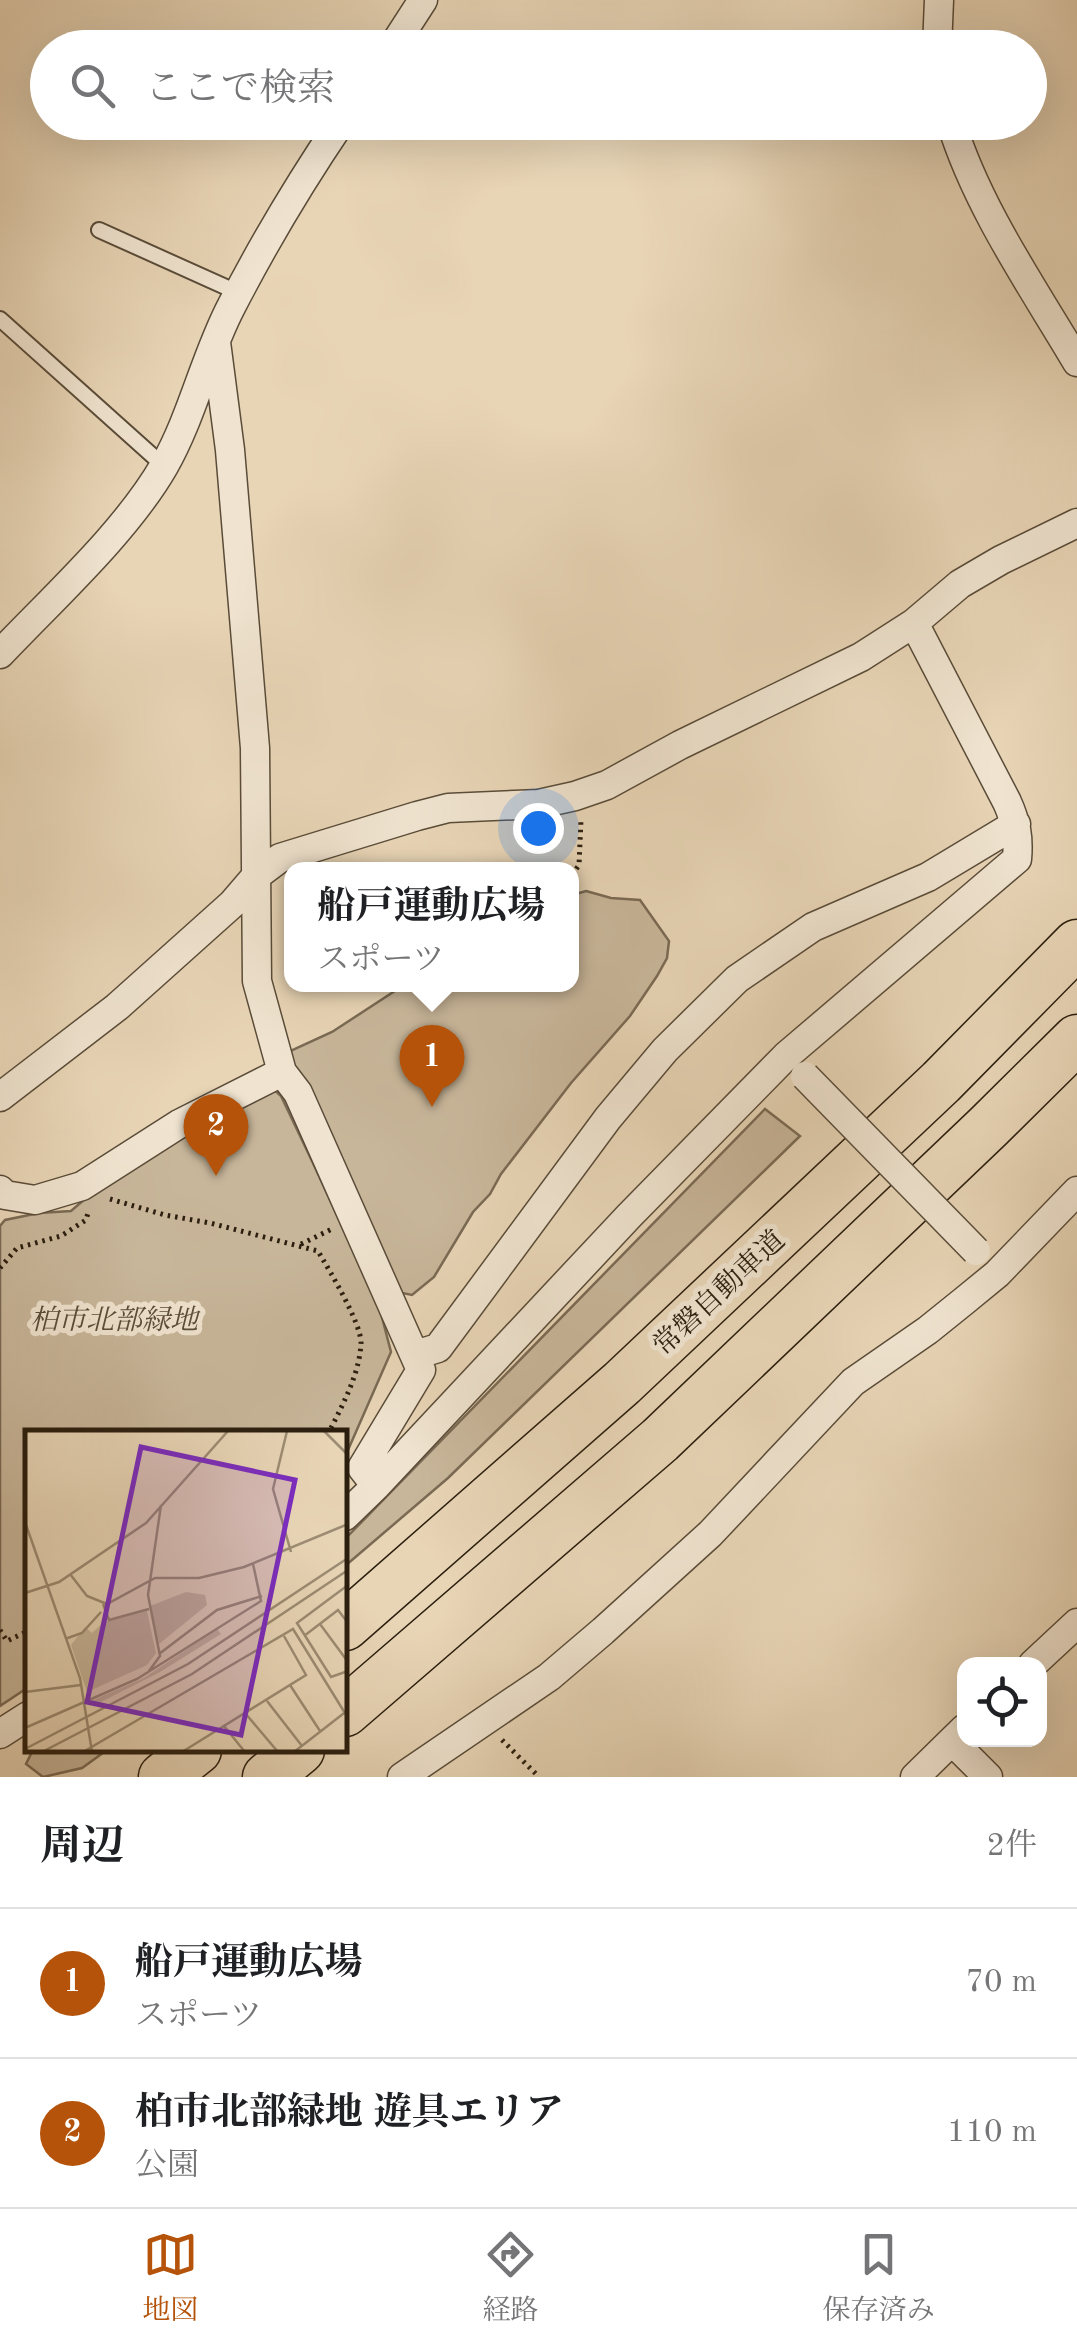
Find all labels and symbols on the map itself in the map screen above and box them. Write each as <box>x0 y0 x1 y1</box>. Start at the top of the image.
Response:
your location <box>513 803 564 854</box>
pin: 1 <box>400 1024 464 1107</box>
pin: 2 <box>184 1094 248 1176</box>
street label: 常磐自動車道 <box>647 1224 791 1362</box>
park label: 柏市北部緑地 <box>30 1305 201 1336</box>
inset map <box>25 1430 348 1752</box>

